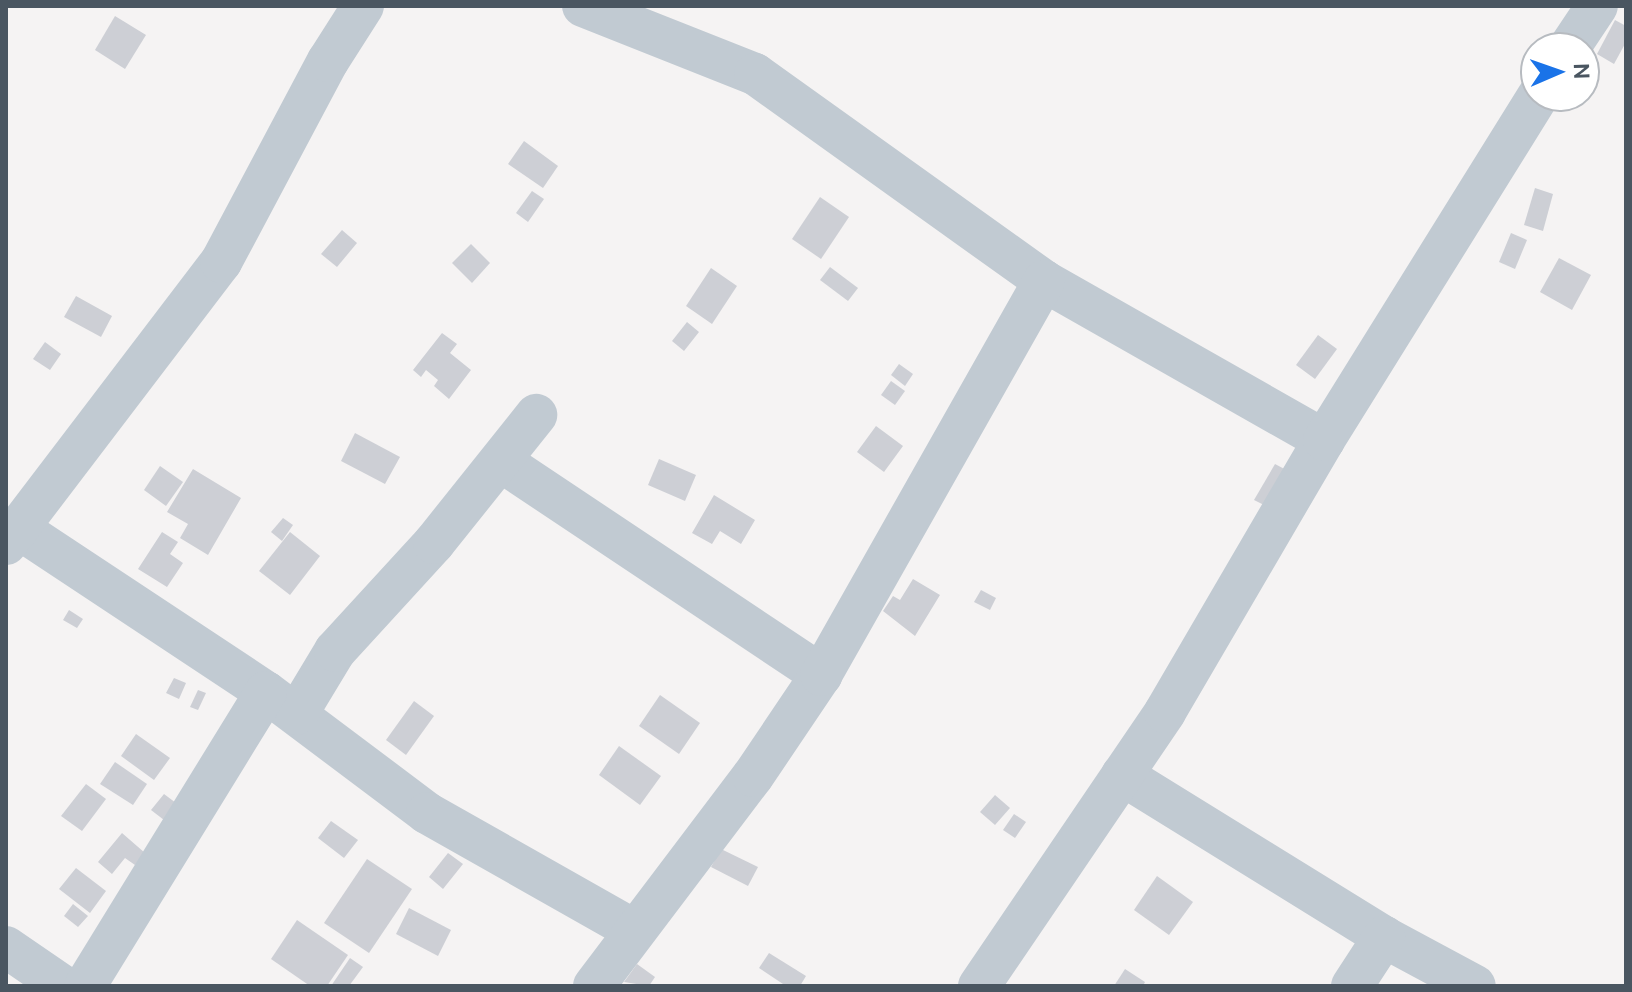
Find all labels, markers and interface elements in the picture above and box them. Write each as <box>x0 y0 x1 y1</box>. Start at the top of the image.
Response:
north arrow <box>1520 32 1600 112</box>
text: N <box>1570 63 1595 80</box>

